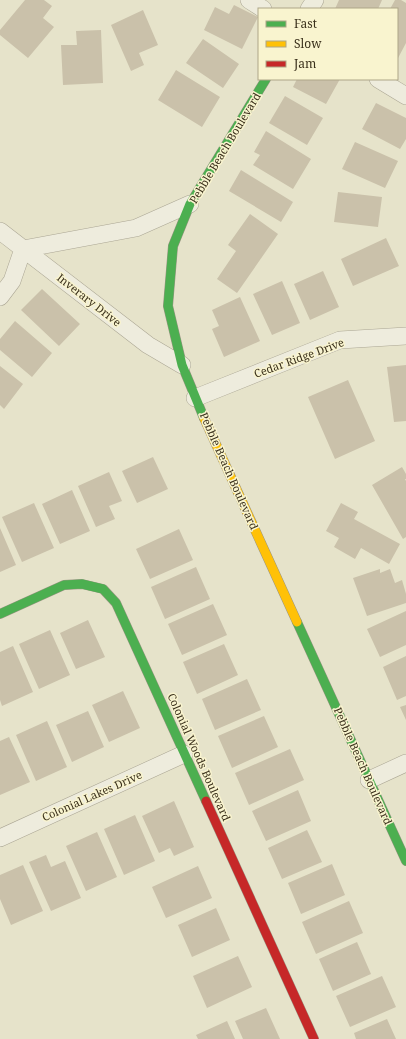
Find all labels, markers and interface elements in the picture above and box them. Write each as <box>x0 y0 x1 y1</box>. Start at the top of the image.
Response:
legend <box>258 8 398 80</box>
text: Fast <box>294 15 317 32</box>
text: Slow <box>294 35 322 52</box>
text: Jam <box>293 55 316 72</box>
street label: Pebble Beach Boulevard <box>185 89 264 206</box>
street label: Inverary Drive <box>54 270 125 330</box>
street label: Cedar Ridge Drive <box>252 334 346 381</box>
street label: Pebble Beach Boulevard <box>197 410 262 532</box>
street label: Colonial Woods Boulevard <box>164 691 235 823</box>
street label: Pebble Beach Boulevard <box>331 705 396 827</box>
street label: Colonial Lakes Drive <box>39 767 144 824</box>

